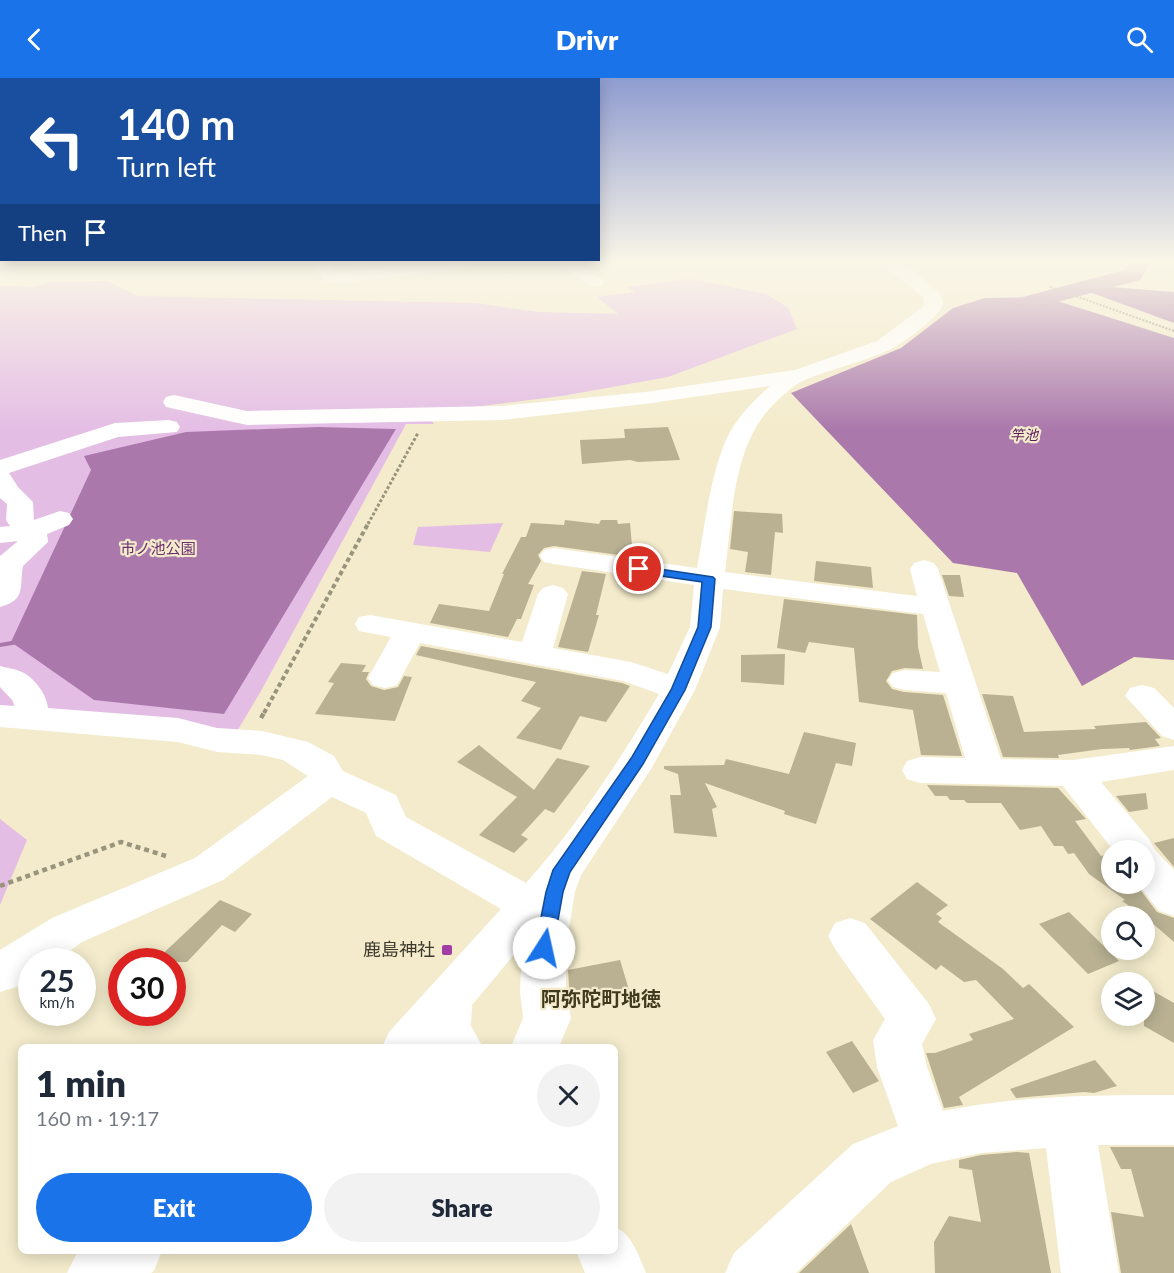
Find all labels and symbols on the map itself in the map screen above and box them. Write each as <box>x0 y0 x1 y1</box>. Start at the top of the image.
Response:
water label: 竿池 <box>1010 426 1040 443</box>
park label: 市ノ池公園 <box>120 539 196 557</box>
pin <box>613 543 664 594</box>
position arrow <box>512 916 576 980</box>
place label: 鹿島神社 <box>363 938 435 960</box>
marker: 鹿島神社 <box>440 943 454 957</box>
speed limit sign: 30 <box>108 948 186 1026</box>
district label: 阿弥陀町地徳 <box>541 986 661 1010</box>

